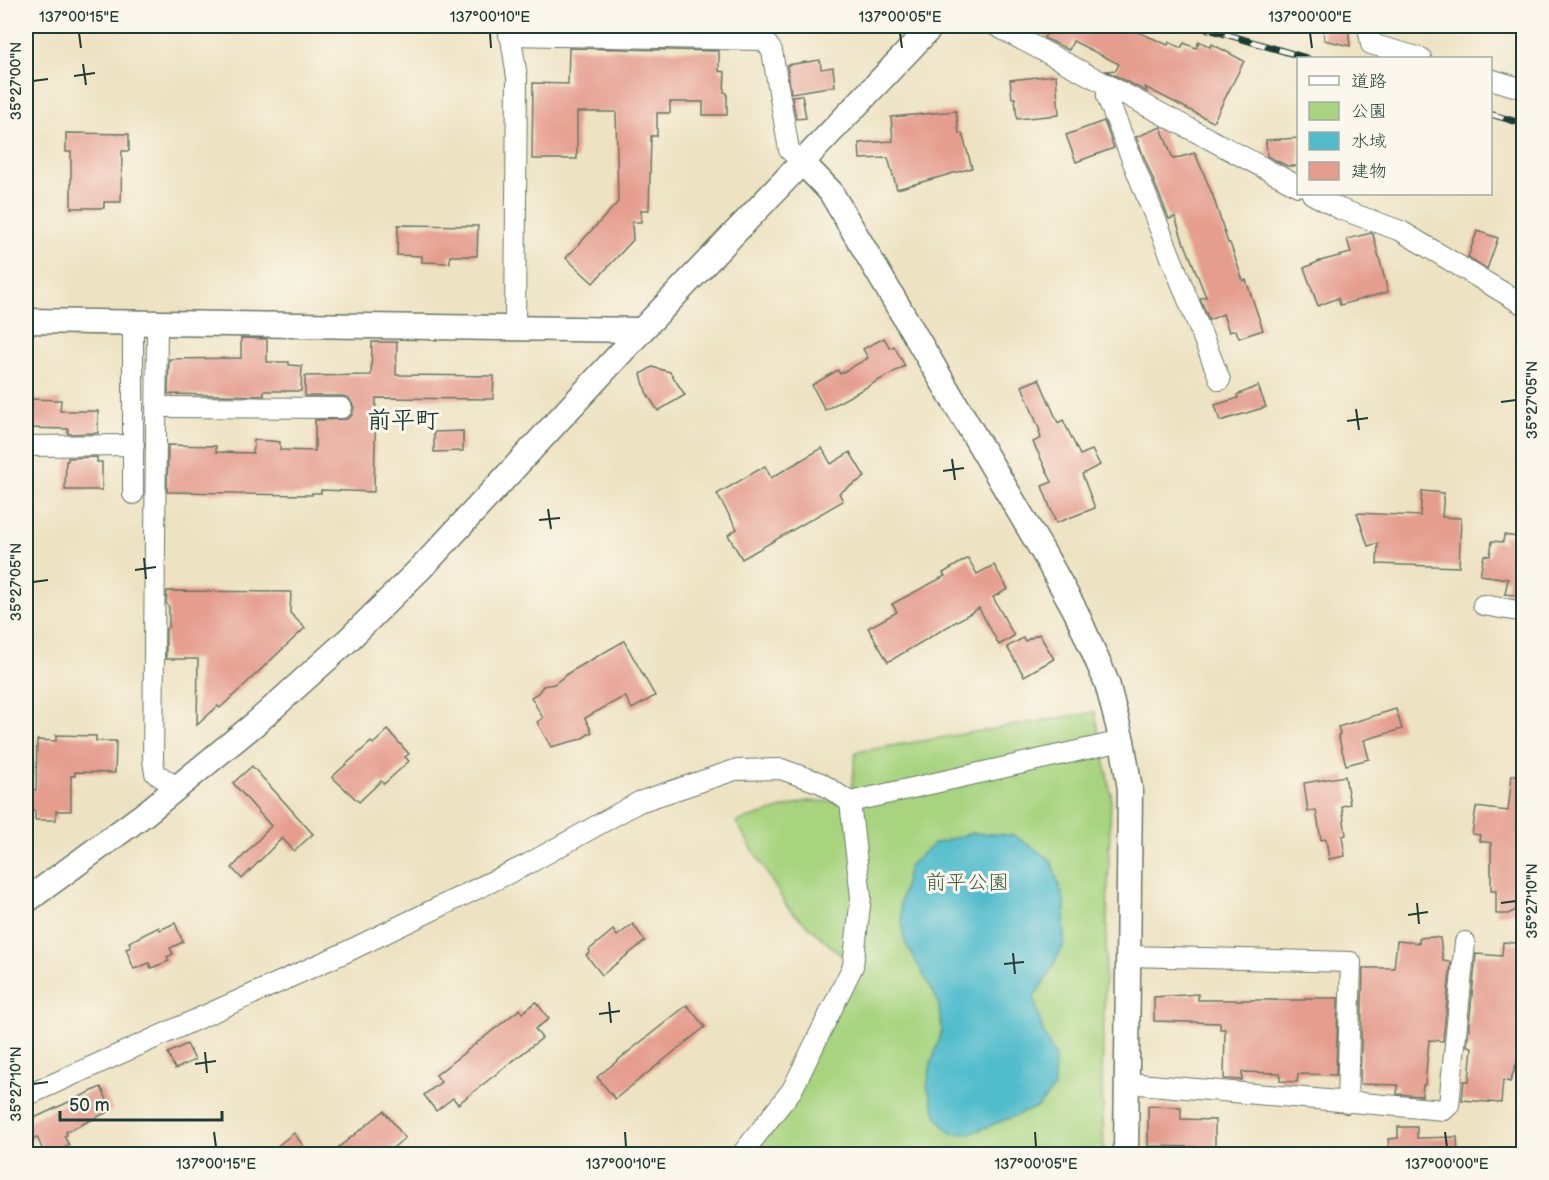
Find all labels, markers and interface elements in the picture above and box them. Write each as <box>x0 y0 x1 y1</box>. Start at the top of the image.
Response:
text: 137°00'15"E <box>39 8 119 27</box>
text: 137°00'10"E <box>450 8 530 27</box>
text: 137°00'05"E <box>858 8 942 27</box>
text: 137°00'00"E <box>1268 8 1352 27</box>
text: 35°27'00"N <box>7 42 26 120</box>
legend <box>1297 57 1492 195</box>
text: 道路 <box>1351 71 1387 92</box>
text: 公園 <box>1351 101 1387 122</box>
text: 水域 <box>1351 131 1387 152</box>
text: 建物 <box>1351 161 1387 182</box>
text: 35°27'05"N <box>1523 361 1542 439</box>
district label: 前平町 <box>367 406 439 435</box>
text: 35°27'05"N <box>7 543 26 621</box>
text: 35°27'10"N <box>1523 863 1542 939</box>
park label: 前平公園 <box>925 870 1009 895</box>
text: 35°27'10"N <box>7 1046 26 1122</box>
scale bar <box>60 1084 222 1122</box>
text: 50 m <box>69 1095 110 1116</box>
text: 137°00'15"E <box>176 1155 256 1174</box>
text: 137°00'10"E <box>586 1155 666 1174</box>
text: 137°00'05"E <box>994 1155 1078 1174</box>
text: 137°00'00"E <box>1405 1155 1489 1174</box>

